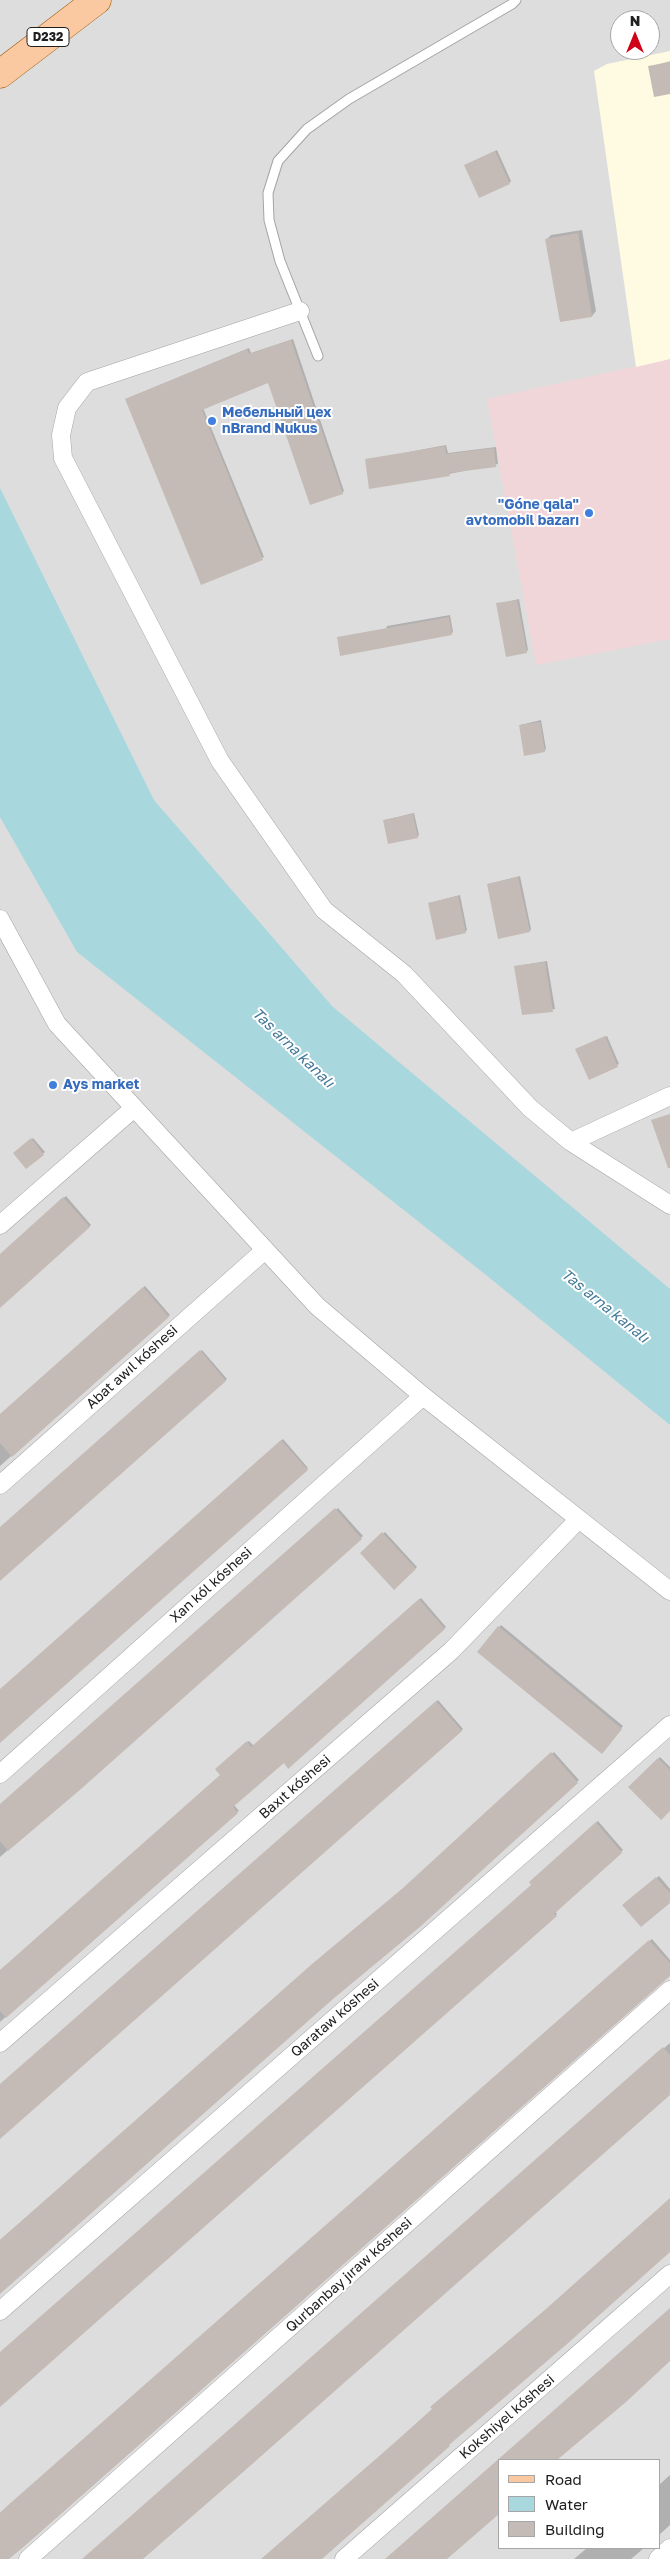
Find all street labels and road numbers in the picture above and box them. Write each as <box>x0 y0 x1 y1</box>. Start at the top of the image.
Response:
road number: D232 <box>27 28 69 46</box>
street label: Abat awıl kóshesi <box>83 1322 181 1412</box>
street label: Xan kól kóshesi <box>167 1544 255 1626</box>
street label: Baxıt kóshesi <box>256 1751 334 1823</box>
street label: Qarataw kóshesi <box>288 1975 382 2061</box>
street label: Qurbanbay jıraw kóshesi <box>283 2214 415 2336</box>
street label: Kokshiyel kóshesi <box>456 2371 558 2463</box>

